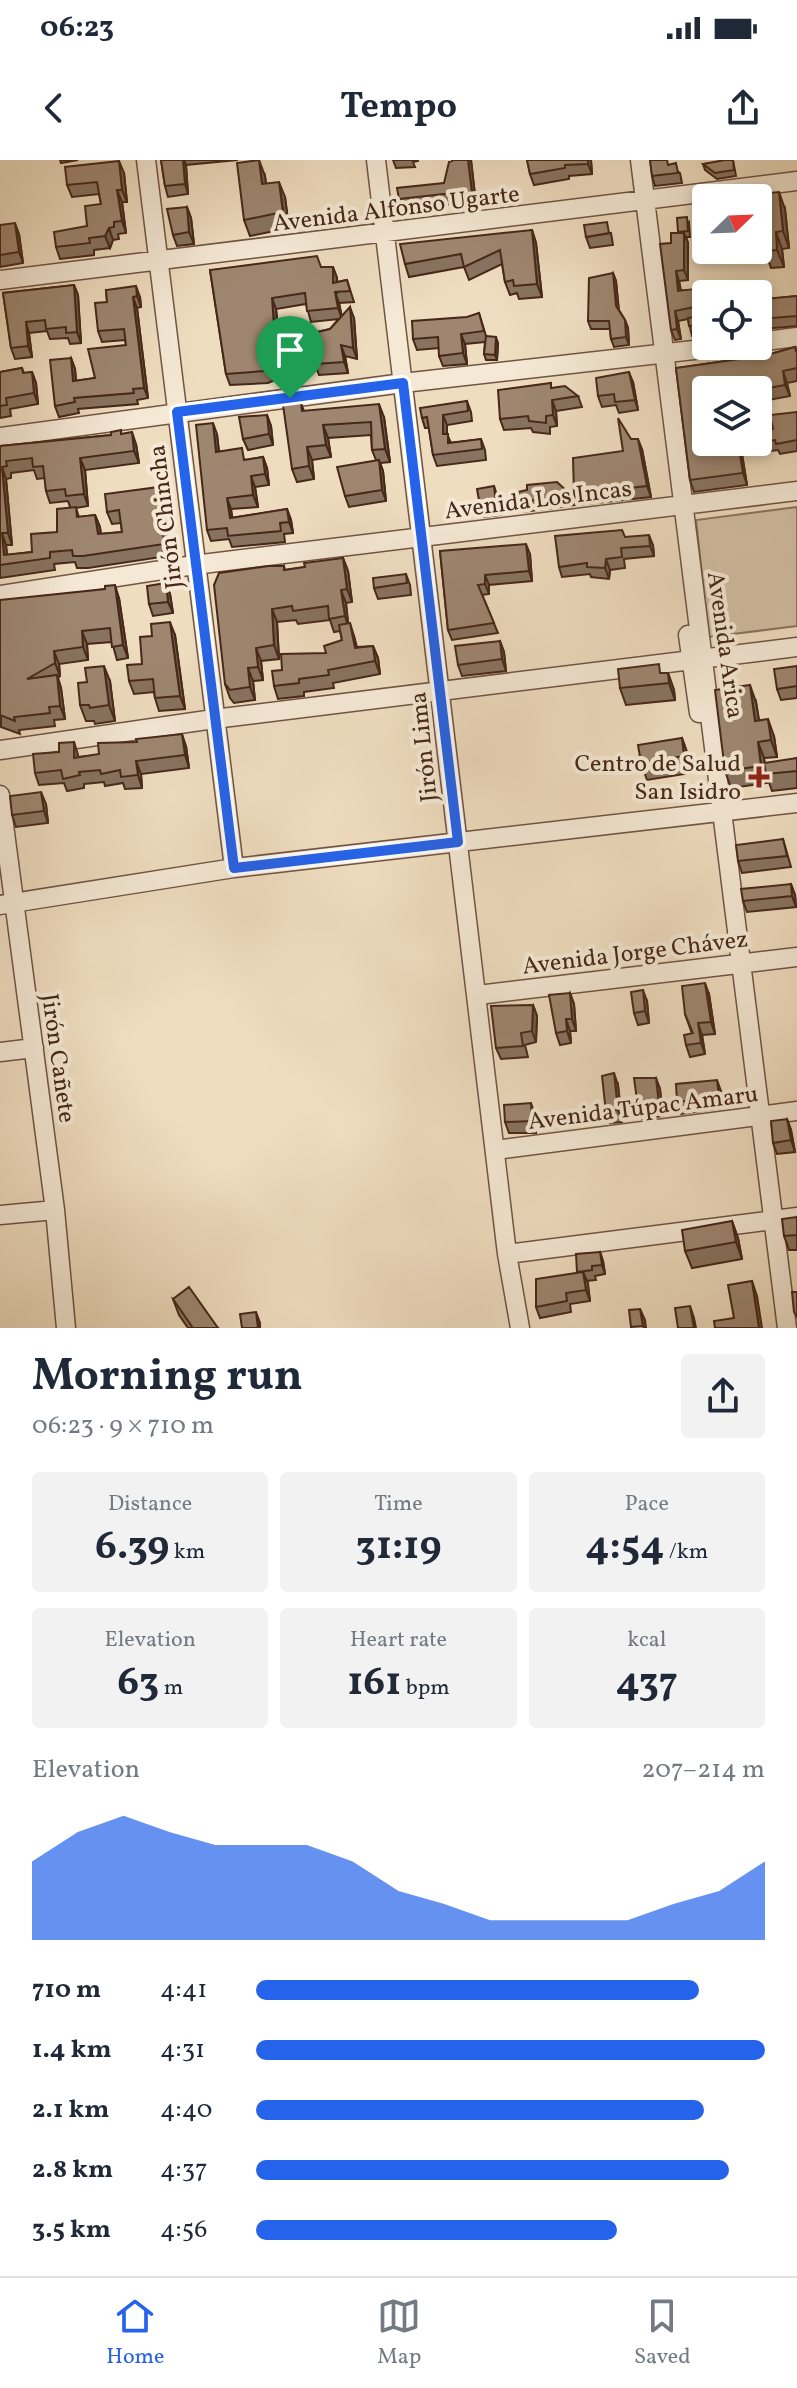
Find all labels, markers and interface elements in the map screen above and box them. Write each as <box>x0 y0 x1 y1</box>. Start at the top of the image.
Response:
text: 06:23 <box>40 7 114 49</box>
text: Tempo <box>340 83 457 133</box>
icon: back <box>32 86 76 130</box>
icon: share <box>721 86 765 130</box>
street label: Avenida Alfonso Ugarte <box>271 178 522 242</box>
north arrow <box>692 184 772 264</box>
map controls <box>692 184 772 456</box>
button: locate <box>692 280 772 360</box>
pin <box>256 316 324 398</box>
icon: arrive <box>268 328 312 372</box>
button: layers <box>692 376 772 456</box>
street label: Jirón Chincha <box>141 443 193 591</box>
street label: Avenida Los Incas <box>443 473 634 529</box>
street label: Avenida Arica <box>697 570 751 721</box>
street label: Jirón Lima <box>402 690 448 804</box>
place label: Centro de Salud San Isidro <box>574 748 741 810</box>
marker: Centro de Salud San Isidro <box>748 766 770 788</box>
street label: Avenida Jorge Chávez <box>520 923 750 985</box>
street label: Jirón Cañete <box>31 992 83 1125</box>
street label: Avenida Túpac Amaru <box>526 1078 760 1140</box>
text: Morning run <box>32 1347 303 1408</box>
button: share <box>681 1354 765 1438</box>
text: 06:23 · 9 × 710 m <box>32 1408 214 1444</box>
text: Distance <box>108 1489 192 1520</box>
text: Time <box>374 1489 423 1520</box>
text: Pace <box>625 1489 669 1520</box>
text: 6.39 <box>95 1520 169 1576</box>
text: 31:19 <box>355 1520 441 1576</box>
text: 4:54 <box>585 1520 664 1576</box>
text: km <box>169 1537 205 1568</box>
text: /km <box>664 1537 708 1568</box>
text: Elevation <box>104 1625 196 1656</box>
text: Heart rate <box>350 1625 447 1656</box>
text: kcal <box>627 1625 666 1656</box>
text: 63 <box>117 1656 159 1712</box>
text: 161 <box>347 1656 401 1712</box>
text: 437 <box>616 1656 678 1712</box>
text: m <box>159 1673 183 1704</box>
text: bpm <box>401 1673 450 1704</box>
text: Elevation <box>32 1752 140 1788</box>
text: 207–214 m <box>642 1752 765 1788</box>
text: 710 m <box>32 1972 101 2008</box>
text: 4:41 <box>160 1972 207 2008</box>
text: 1.4 km <box>32 2032 112 2068</box>
text: 4:31 <box>160 2032 205 2068</box>
text: 2.1 km <box>32 2092 109 2128</box>
text: 4:40 <box>160 2092 212 2128</box>
text: 2.8 km <box>32 2152 113 2188</box>
text: 4:37 <box>160 2152 208 2188</box>
text: 3.5 km <box>32 2212 111 2248</box>
text: 4:56 <box>160 2212 207 2248</box>
tab: Home <box>106 2294 165 2373</box>
tab: Map <box>377 2294 421 2373</box>
tab: Saved <box>634 2294 691 2373</box>

